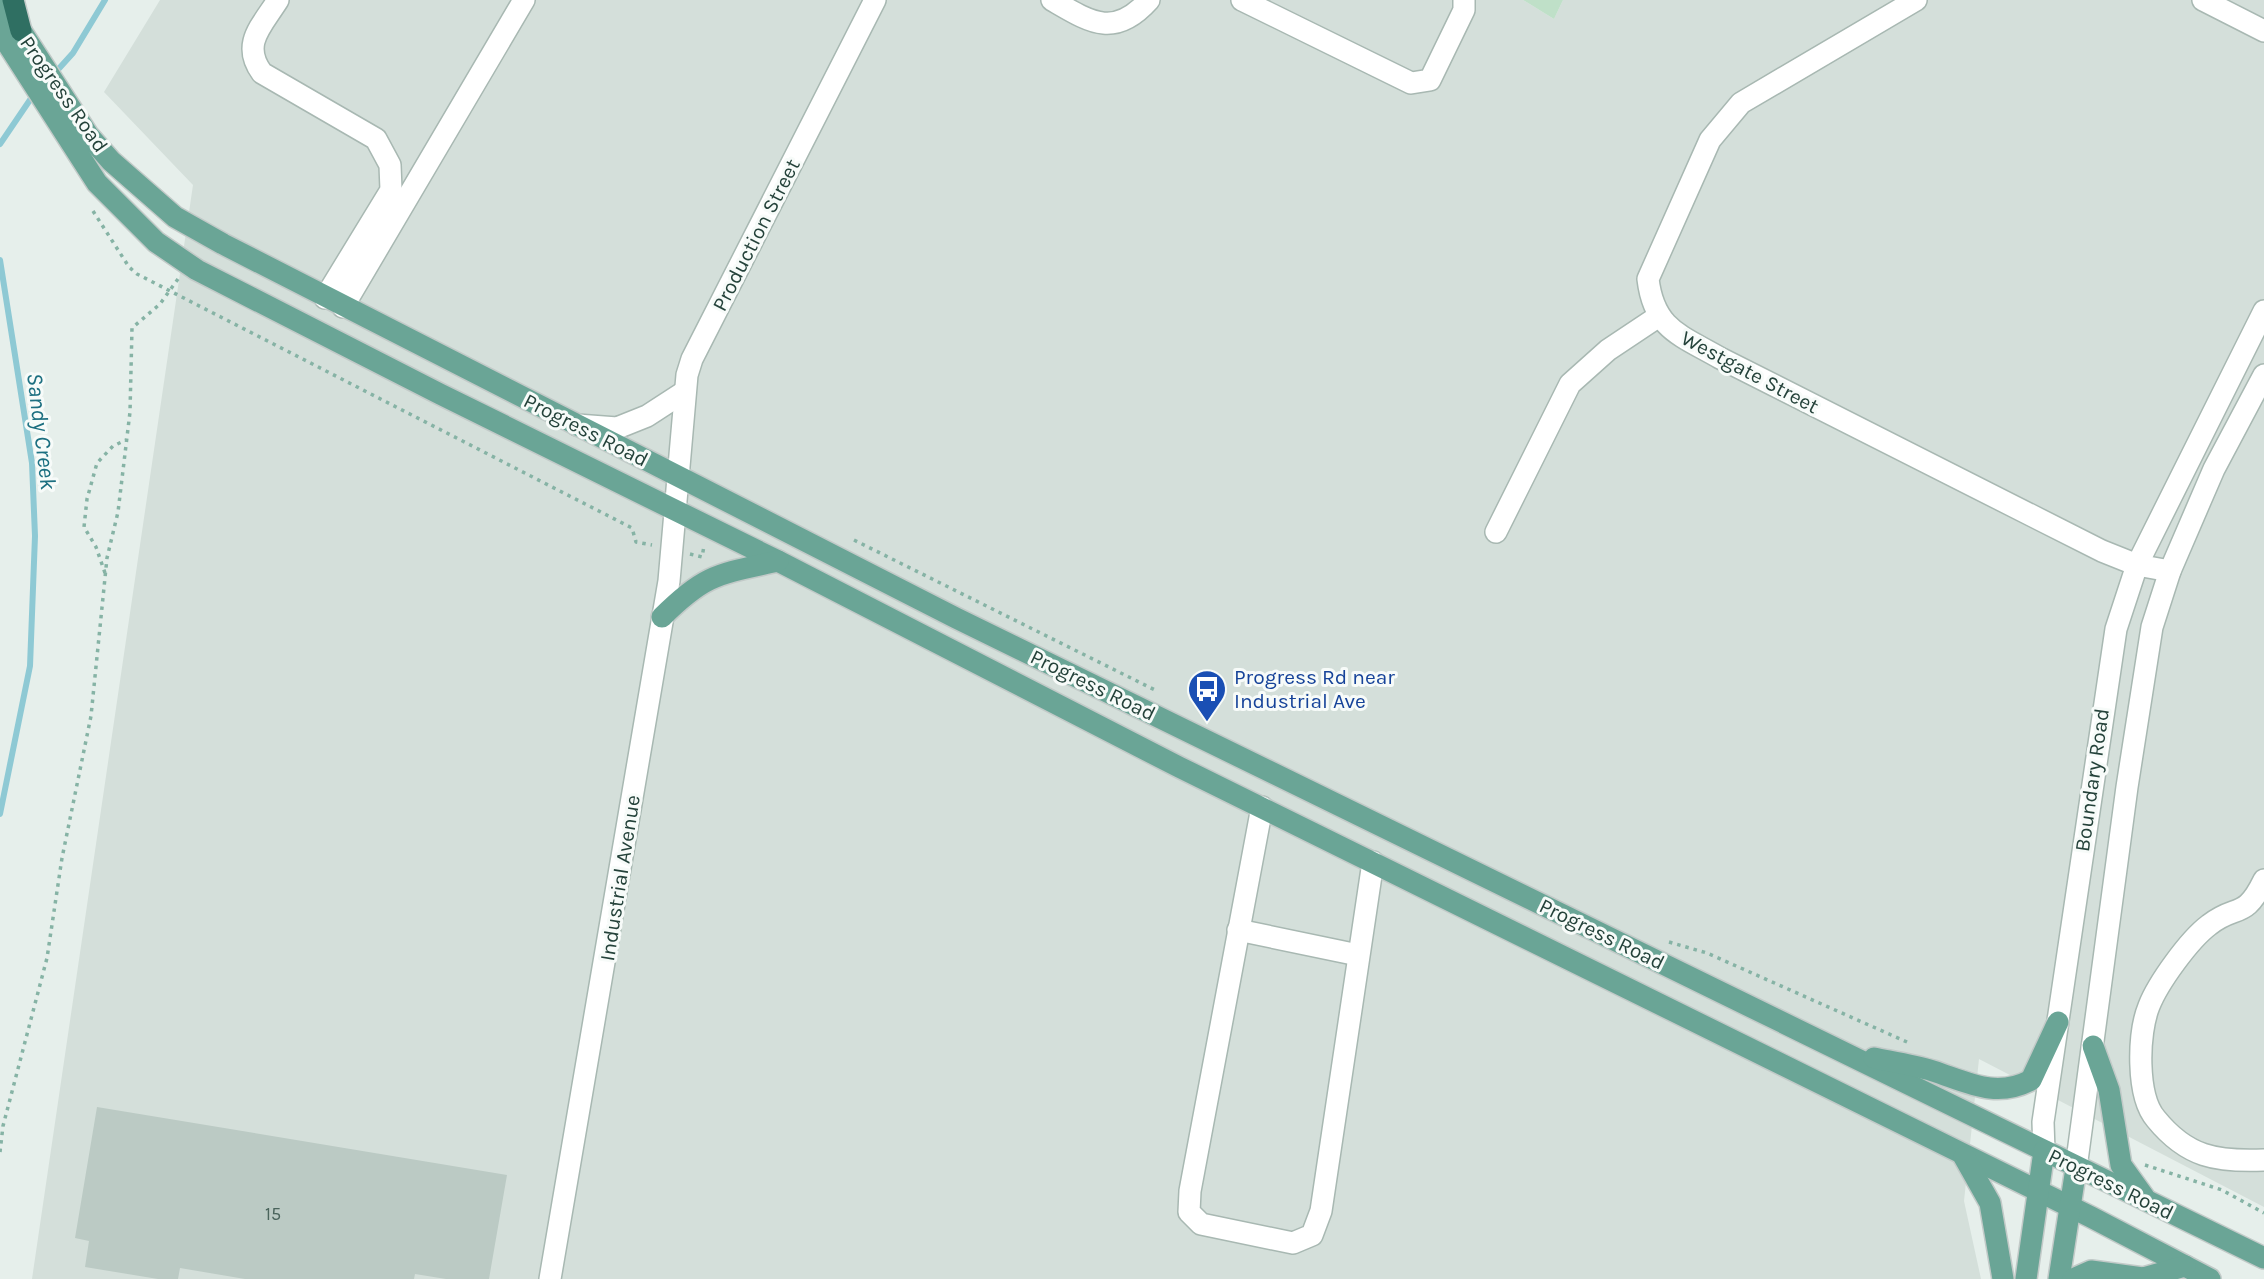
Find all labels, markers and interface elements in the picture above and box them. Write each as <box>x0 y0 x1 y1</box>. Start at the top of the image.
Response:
street label: Progress Road <box>15 31 113 157</box>
street label: Production Street <box>707 155 805 315</box>
street label: Westgate Street <box>1677 326 1823 418</box>
water label: Sandy Creek <box>21 371 62 491</box>
street label: Progress Road <box>520 388 652 472</box>
street label: Progress Road <box>1026 644 1160 726</box>
place label: Progress Rd near Industrial Ave <box>1234 665 1395 713</box>
bus stop icon: Progress Rd near Industrial Ave <box>1186 668 1228 723</box>
street label: Boundary Road <box>2070 707 2114 853</box>
street label: Industrial Avenue <box>595 793 645 963</box>
street label: Progress Road <box>1535 893 1669 975</box>
street label: Progress Road <box>2044 1143 2178 1225</box>
house number: 15 <box>265 1203 281 1225</box>

